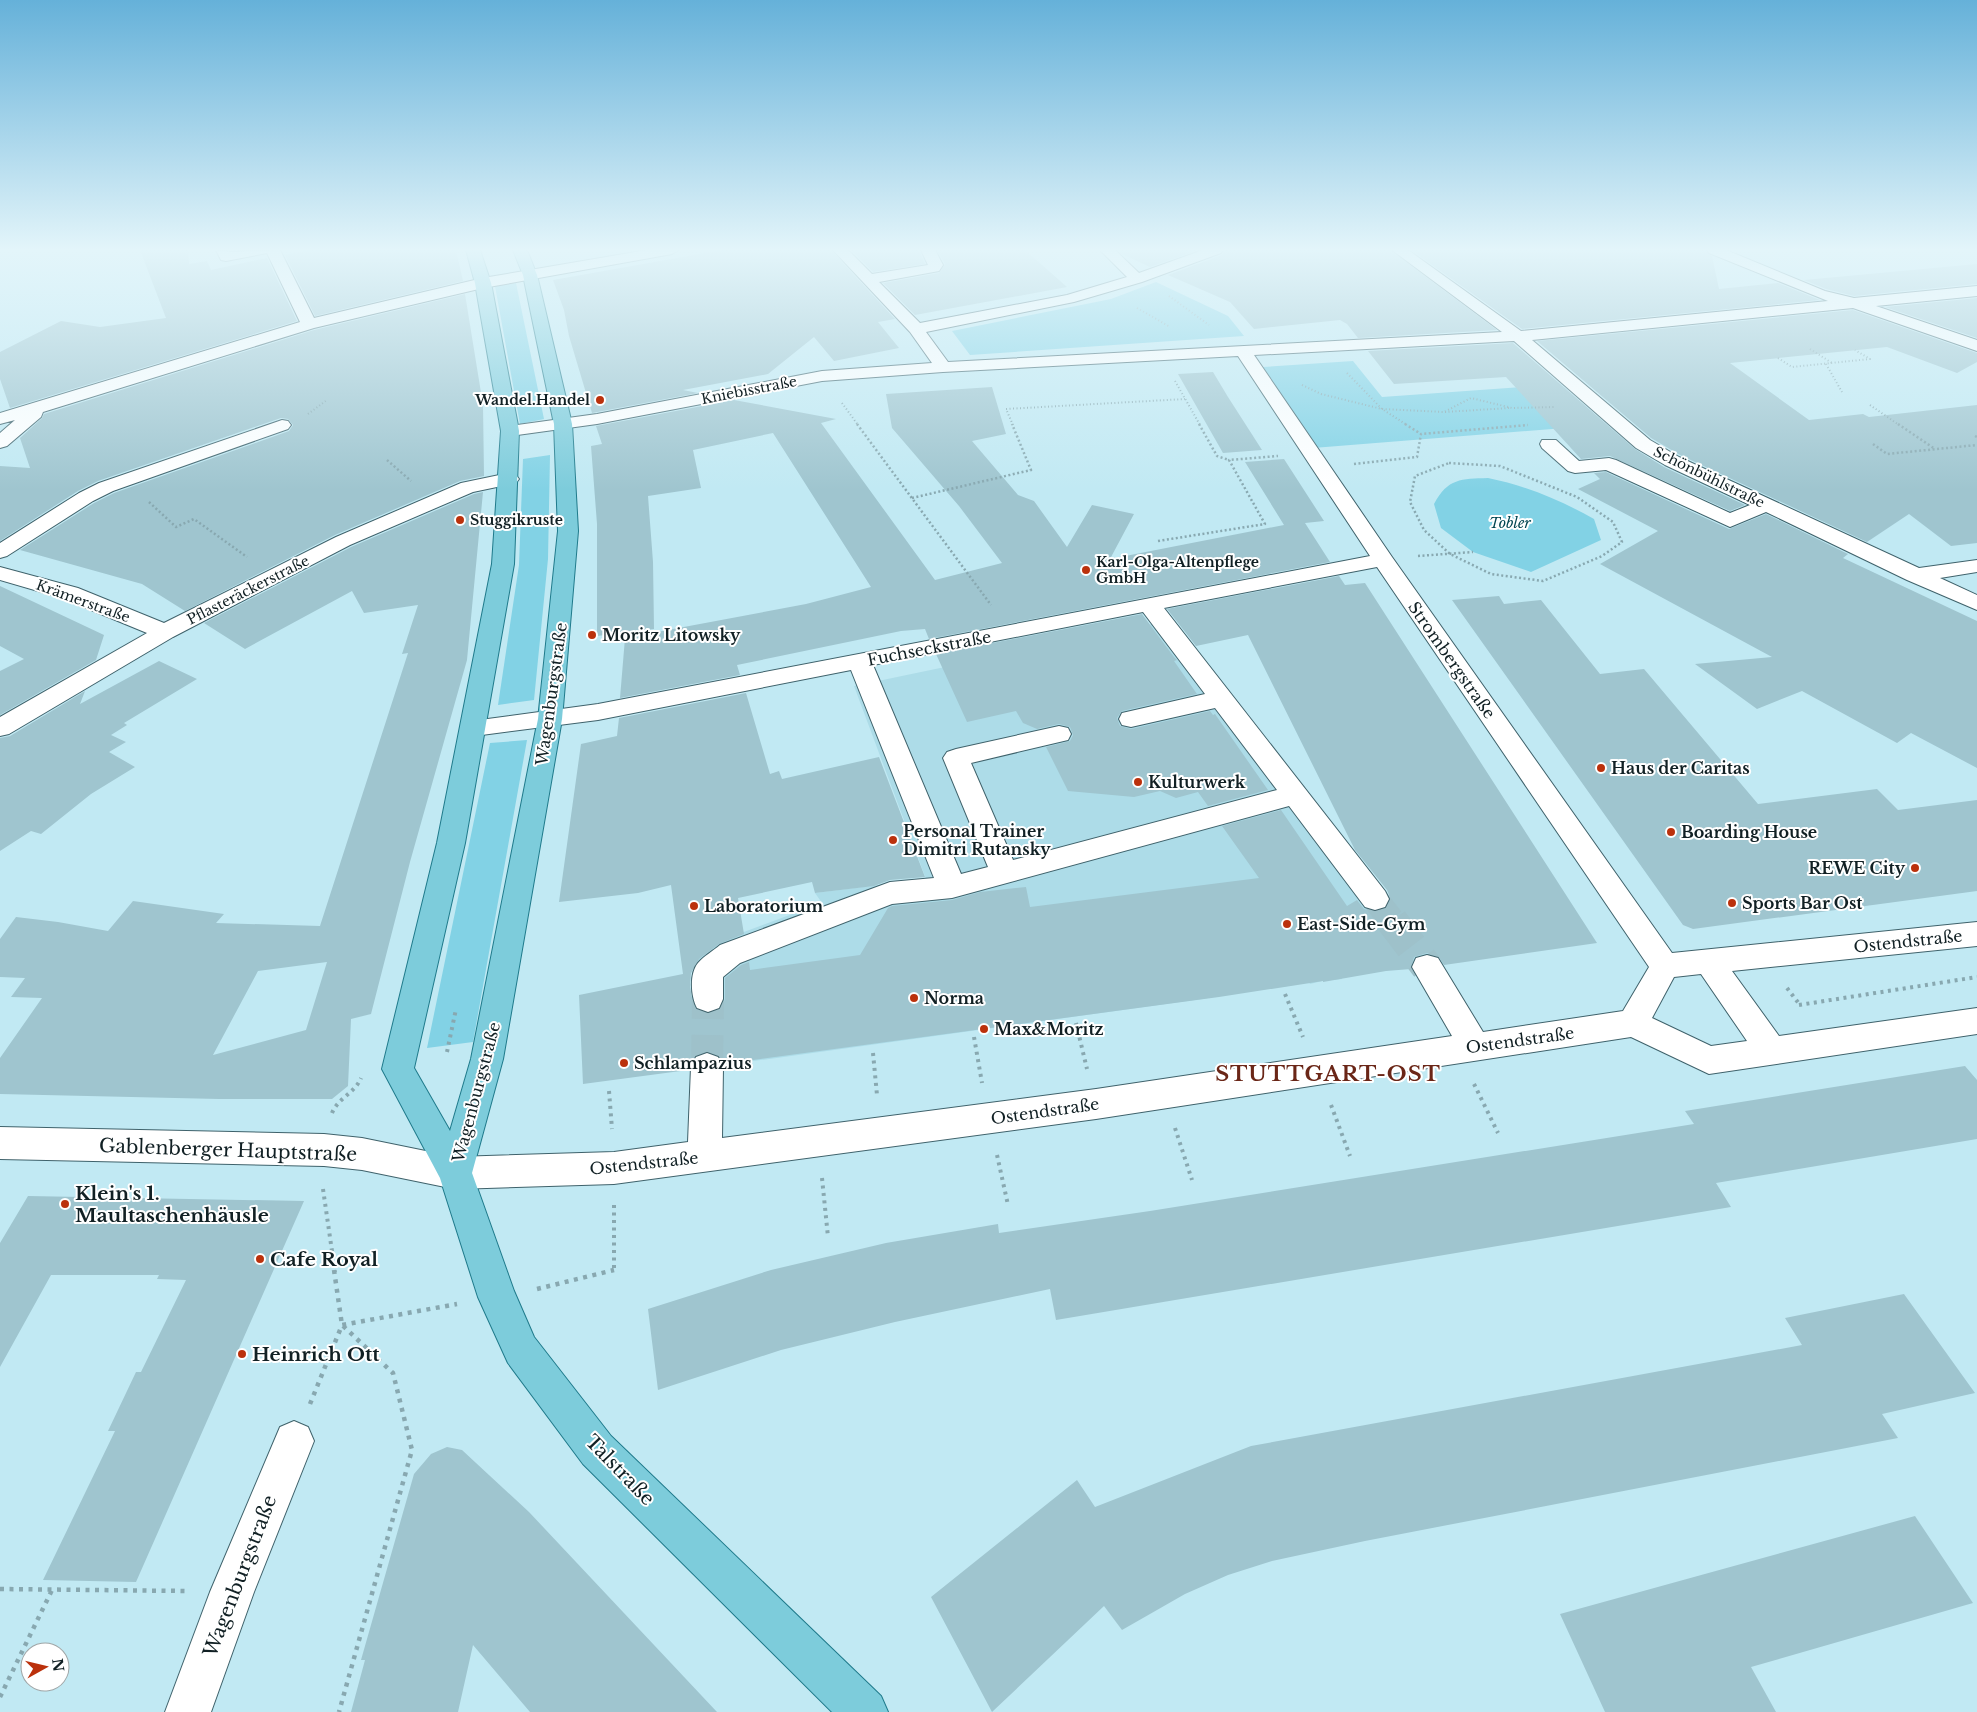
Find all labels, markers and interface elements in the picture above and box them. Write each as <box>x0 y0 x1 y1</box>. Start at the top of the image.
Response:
street label: Kniebisstraße <box>700 372 798 408</box>
place label: Wandel.Handel <box>474 391 590 409</box>
marker: Wandel.Handel <box>594 394 606 406</box>
street label: Schönbühlstraße <box>1651 442 1767 512</box>
place label: Stuggikruste <box>470 511 563 529</box>
marker: Stuggikruste <box>454 514 466 526</box>
park label: Tobler <box>1489 514 1531 532</box>
street label: Pflasteräckerstraße <box>184 551 312 629</box>
place label: Karl-Olga-Altenpflege GmbH <box>1096 553 1259 587</box>
marker: Karl-Olga-Altenpflege GmbH <box>1080 564 1092 576</box>
street label: Krämerstraße <box>34 576 132 626</box>
street label: Strombergstraße <box>1404 598 1500 722</box>
street label: Wagenburgstraße <box>531 621 571 768</box>
place label: Moritz Litowsky <box>602 625 741 645</box>
street label: Fuchseckstraße <box>865 626 993 670</box>
marker: Moritz Litowsky <box>586 629 598 641</box>
place label: Haus der Caritas <box>1611 758 1750 778</box>
marker: Haus der Caritas <box>1595 762 1607 774</box>
place label: Kulturwerk <box>1148 772 1246 792</box>
marker: Kulturwerk <box>1132 776 1144 788</box>
place label: Personal Trainer Dimitri Rutansky <box>903 821 1051 859</box>
place label: Boarding House <box>1681 822 1817 842</box>
marker: Boarding House <box>1665 826 1677 838</box>
marker: Personal Trainer Dimitri Rutansky <box>887 834 899 846</box>
place label: REWE City <box>1808 858 1906 878</box>
marker: REWE City <box>1909 862 1921 874</box>
place label: Sports Bar Ost <box>1742 893 1863 913</box>
place label: Laboratorium <box>704 896 824 916</box>
marker: Sports Bar Ost <box>1726 897 1738 909</box>
marker: Laboratorium <box>688 900 700 912</box>
place label: East-Side-Gym <box>1297 914 1426 934</box>
marker: East-Side-Gym <box>1281 918 1293 930</box>
street label: Ostendstraße <box>1853 925 1963 957</box>
place label: Norma <box>924 988 984 1008</box>
marker: Norma <box>908 992 920 1004</box>
place label: Max&Moritz <box>994 1019 1104 1039</box>
street label: Wagenburgstraße <box>447 1020 504 1165</box>
street label: Ostendstraße <box>1465 1022 1575 1058</box>
marker: Max&Moritz <box>978 1023 990 1035</box>
place label: Schlampazius <box>634 1053 752 1073</box>
marker: Schlampazius <box>618 1057 630 1069</box>
district label: STUTTGART-OST <box>1215 1061 1441 1087</box>
street label: Ostendstraße <box>990 1093 1100 1129</box>
street label: Gablenberger Hauptstraße <box>98 1134 358 1166</box>
street label: Ostendstraße <box>589 1147 699 1179</box>
place label: Klein's 1. Maultaschenhäusle <box>75 1182 269 1227</box>
marker: Klein's 1. Maultaschenhäusle <box>59 1198 71 1210</box>
place label: Cafe Royal <box>270 1248 378 1271</box>
marker: Cafe Royal <box>254 1253 266 1265</box>
place label: Heinrich Ott <box>252 1343 380 1366</box>
marker: Heinrich Ott <box>236 1348 248 1360</box>
street label: Talstraße <box>581 1430 659 1510</box>
street label: Wagenburgstraße <box>198 1492 281 1661</box>
north arrow <box>20 1642 70 1692</box>
text: N <box>48 1657 68 1673</box>

